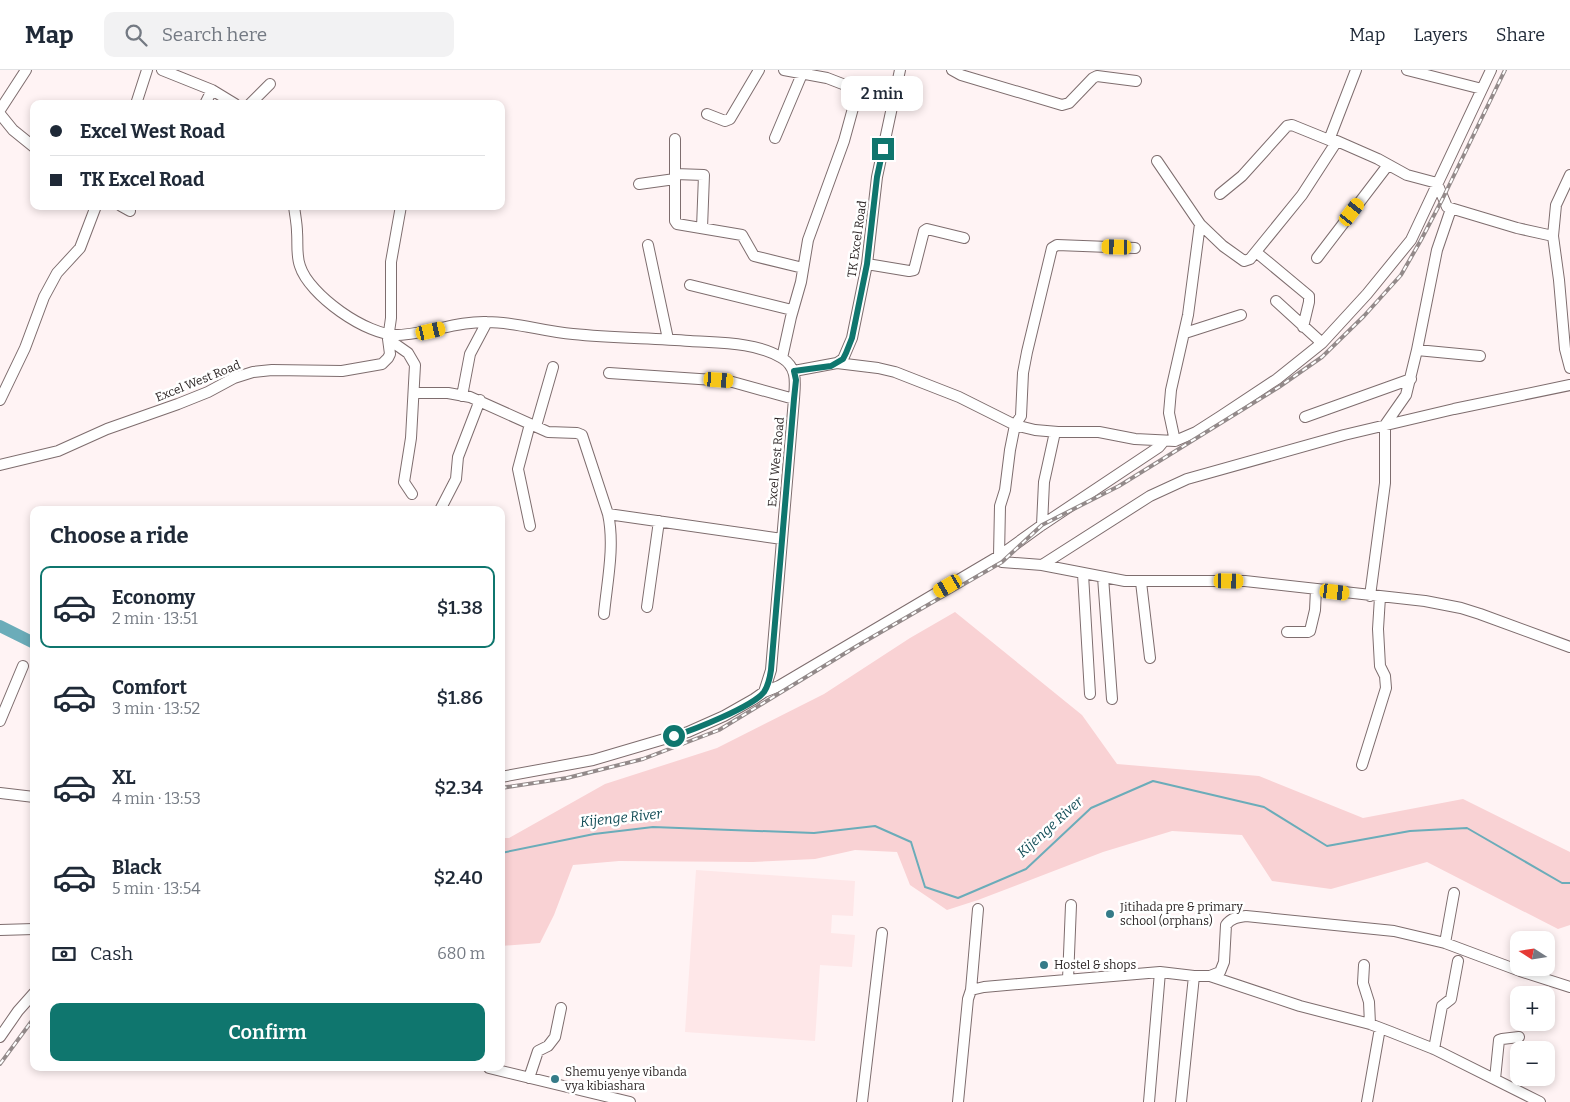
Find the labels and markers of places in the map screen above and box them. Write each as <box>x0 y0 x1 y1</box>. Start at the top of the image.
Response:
place label: Jitihada pre & primary school (orphans) <box>1119 900 1244 928</box>
marker: Jitihada pre & primary school (orphans) <box>1104 908 1116 920</box>
place label: Hostel & shops <box>1054 958 1137 972</box>
marker: Hostel & shops <box>1038 959 1050 971</box>
place label: Shemu yenye vibanda vya kibiashara <box>564 1065 687 1093</box>
marker: Shemu yenye vibanda vya kibiashara <box>549 1073 561 1085</box>

